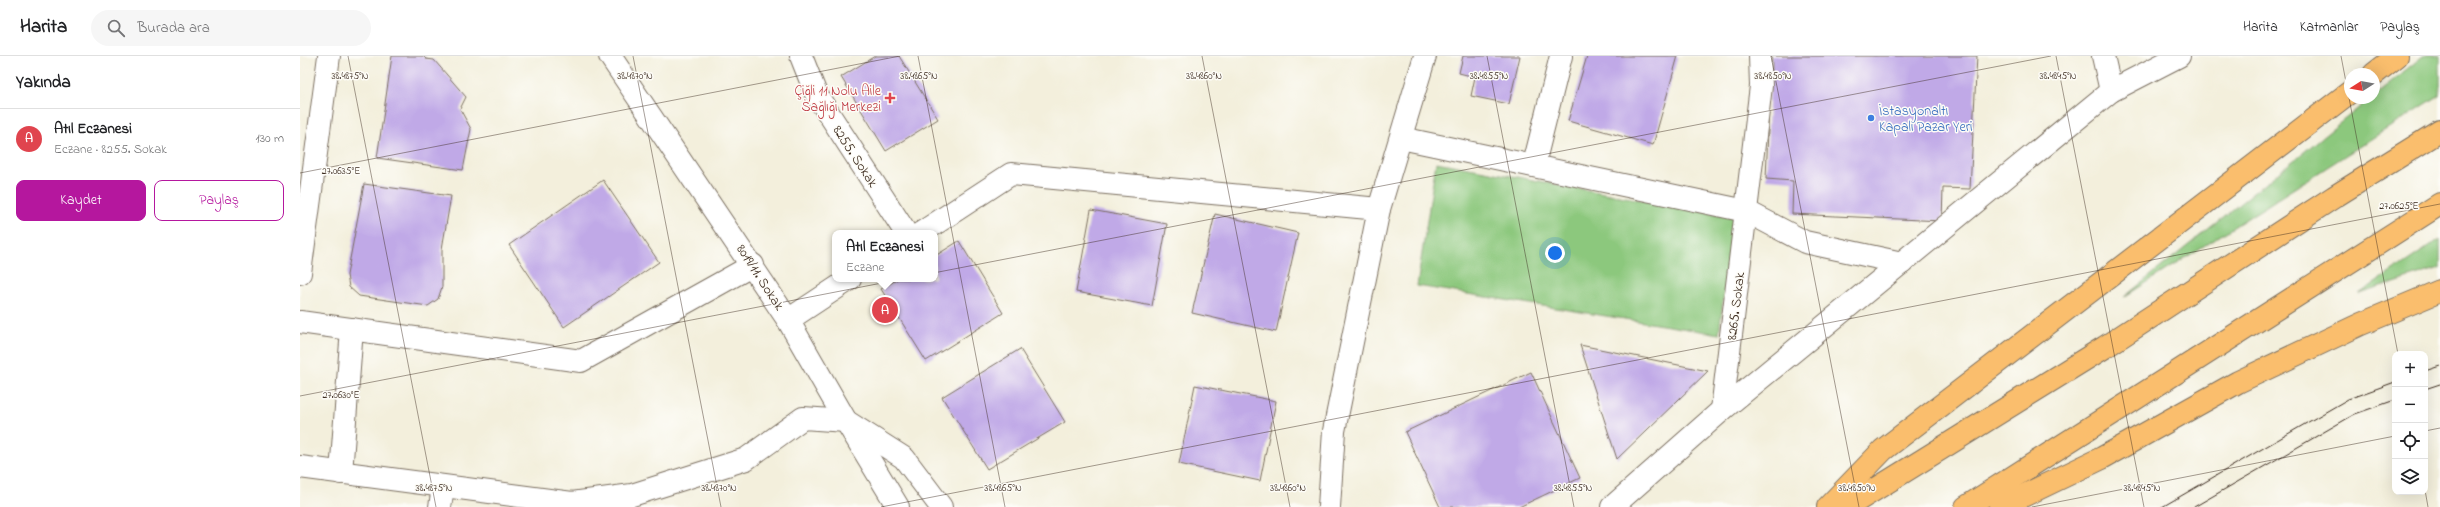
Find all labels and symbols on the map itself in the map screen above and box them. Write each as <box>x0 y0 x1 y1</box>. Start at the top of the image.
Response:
north arrow <box>2344 68 2380 104</box>
text: 38.4875°N <box>331 69 369 84</box>
text: 38.4870°N <box>617 69 653 84</box>
text: 38.4865°N <box>900 69 938 84</box>
text: 38.4860°N <box>1186 69 1222 84</box>
text: 38.4855°N <box>1470 69 1509 84</box>
text: 38.4850°N <box>1754 69 1792 84</box>
text: 38.4845°N <box>2039 69 2077 84</box>
place label: Çiğli 11 Nolu Aile Sağlığı Merkezi <box>794 81 882 119</box>
marker: Çiğli 11 Nolu Aile Sağlığı Merkezi <box>884 92 896 104</box>
place label: İstasyonaltı Kapalı Pazar Yeri <box>1879 101 1973 138</box>
marker: İstasyonaltı Kapalı Pazar Yeri <box>1866 113 1876 123</box>
street label: 8255. Sokak <box>827 122 883 193</box>
text: 27.0635°E <box>322 164 360 179</box>
text: 27.0625°E <box>2379 199 2419 214</box>
street label: 8019/11. Sokak <box>730 241 790 316</box>
your location <box>1545 243 1565 263</box>
street label: 8265. Sokak <box>1722 270 1751 341</box>
pin: A <box>872 295 898 325</box>
text: 27.0630°E <box>322 388 360 403</box>
text: 38.4875°N <box>415 481 453 496</box>
text: 38.4870°N <box>701 481 737 496</box>
text: 38.4865°N <box>984 481 1022 496</box>
text: 38.4860°N <box>1270 481 1306 496</box>
text: 38.4855°N <box>1554 481 1593 496</box>
text: 38.4850°N <box>1838 481 1876 496</box>
text: 38.4845°N <box>2123 481 2161 496</box>

